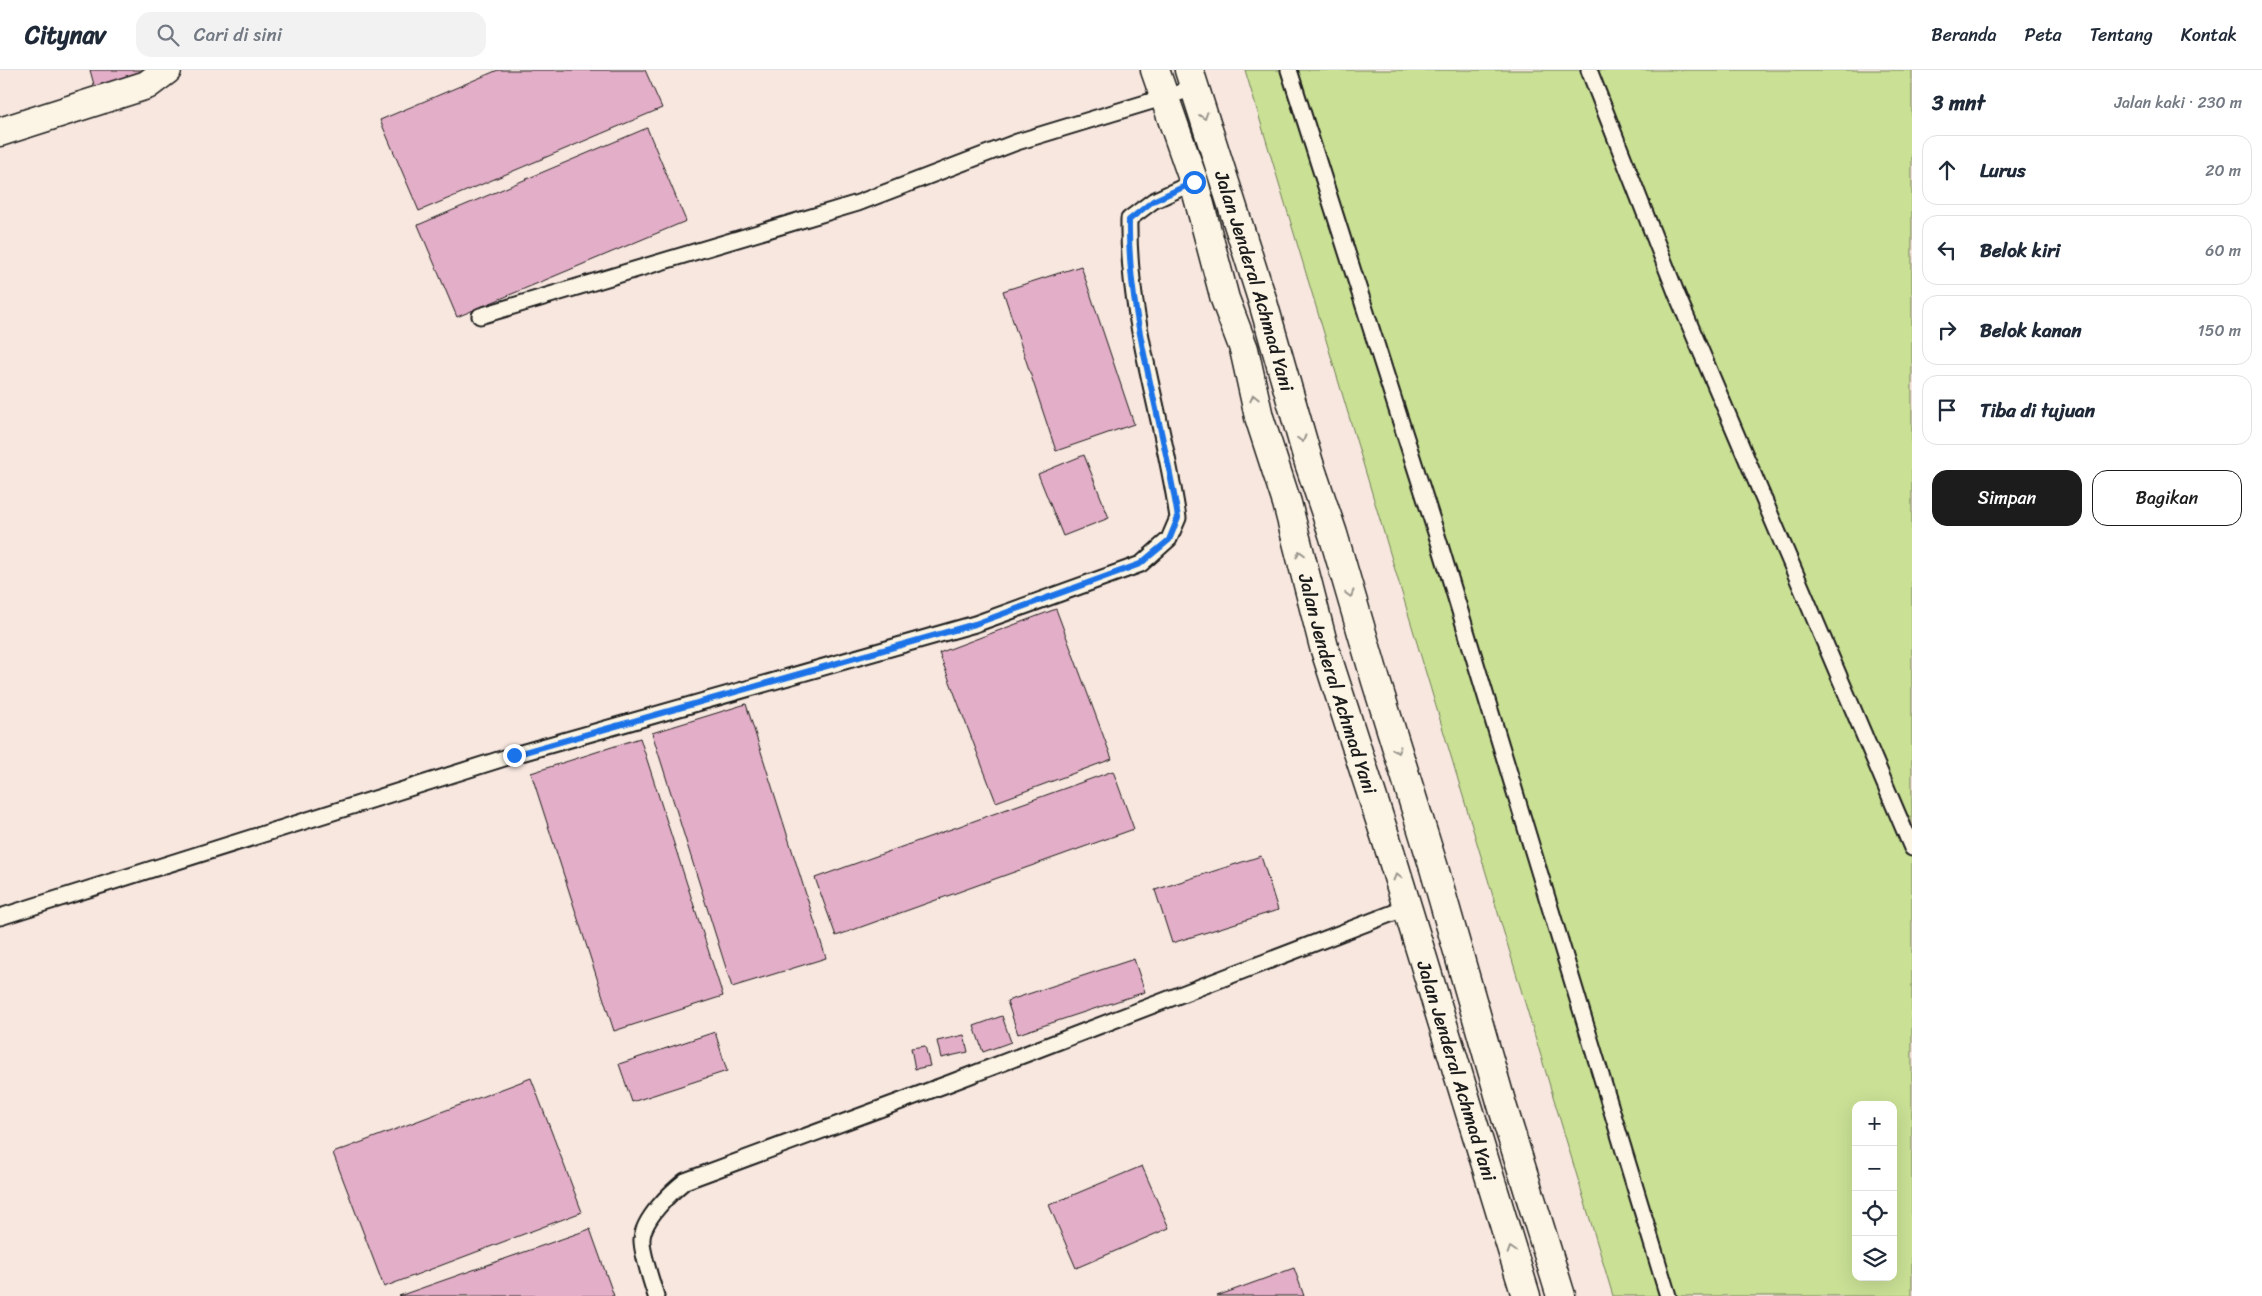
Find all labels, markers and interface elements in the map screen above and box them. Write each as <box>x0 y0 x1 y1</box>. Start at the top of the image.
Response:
search box <box>136 12 486 57</box>
text: Citynav <box>25 14 106 56</box>
text: Cari di sini <box>194 18 282 51</box>
text: Beranda <box>1931 19 1997 51</box>
text: Peta <box>2025 19 2062 51</box>
text: Tentang <box>2090 19 2153 51</box>
text: Kontak <box>2181 19 2237 51</box>
icon: search <box>154 21 182 49</box>
text: 3 mnt <box>1932 84 1985 122</box>
text: Jalan kaki · 230 m <box>2114 88 2242 117</box>
one-way arrow <box>1198 112 1208 120</box>
text: Lurus <box>1980 154 2026 187</box>
icon: ahead <box>1933 156 1961 184</box>
text: 20 m <box>2205 156 2241 185</box>
street label: Jalan Jenderal Achmad Yani <box>1205 166 1304 396</box>
route start <box>1183 171 1206 194</box>
text: Belok kiri <box>1980 234 2060 267</box>
icon: left <box>1933 236 1961 264</box>
text: 60 m <box>2205 236 2241 265</box>
text: Belok kanan <box>1980 314 2082 347</box>
icon: right <box>1933 316 1961 344</box>
text: 150 m <box>2198 316 2241 345</box>
one-way arrow <box>1250 393 1260 402</box>
text: Tiba di tujuan <box>1980 394 2095 427</box>
icon: arrive <box>1933 396 1961 424</box>
one-way arrow <box>1297 435 1307 443</box>
button: Simpan <box>1932 470 2082 526</box>
button: Bagikan <box>2092 470 2242 526</box>
one-way arrow <box>1295 549 1306 558</box>
street label: Jalan Jenderal Achmad Yani <box>1289 569 1387 799</box>
one-way arrow <box>1344 590 1355 599</box>
route end <box>503 744 526 767</box>
one-way arrow <box>1391 745 1401 754</box>
one-way arrow <box>1392 872 1403 881</box>
street label: Jalan Jenderal Achmad Yani <box>1407 955 1506 1186</box>
map controls <box>1852 1101 1897 1281</box>
button: + <box>1852 1101 1897 1146</box>
button: − <box>1852 1146 1897 1191</box>
button: locate <box>1852 1191 1897 1236</box>
button: layers <box>1852 1236 1897 1281</box>
one-way arrow <box>1507 1246 1517 1254</box>

